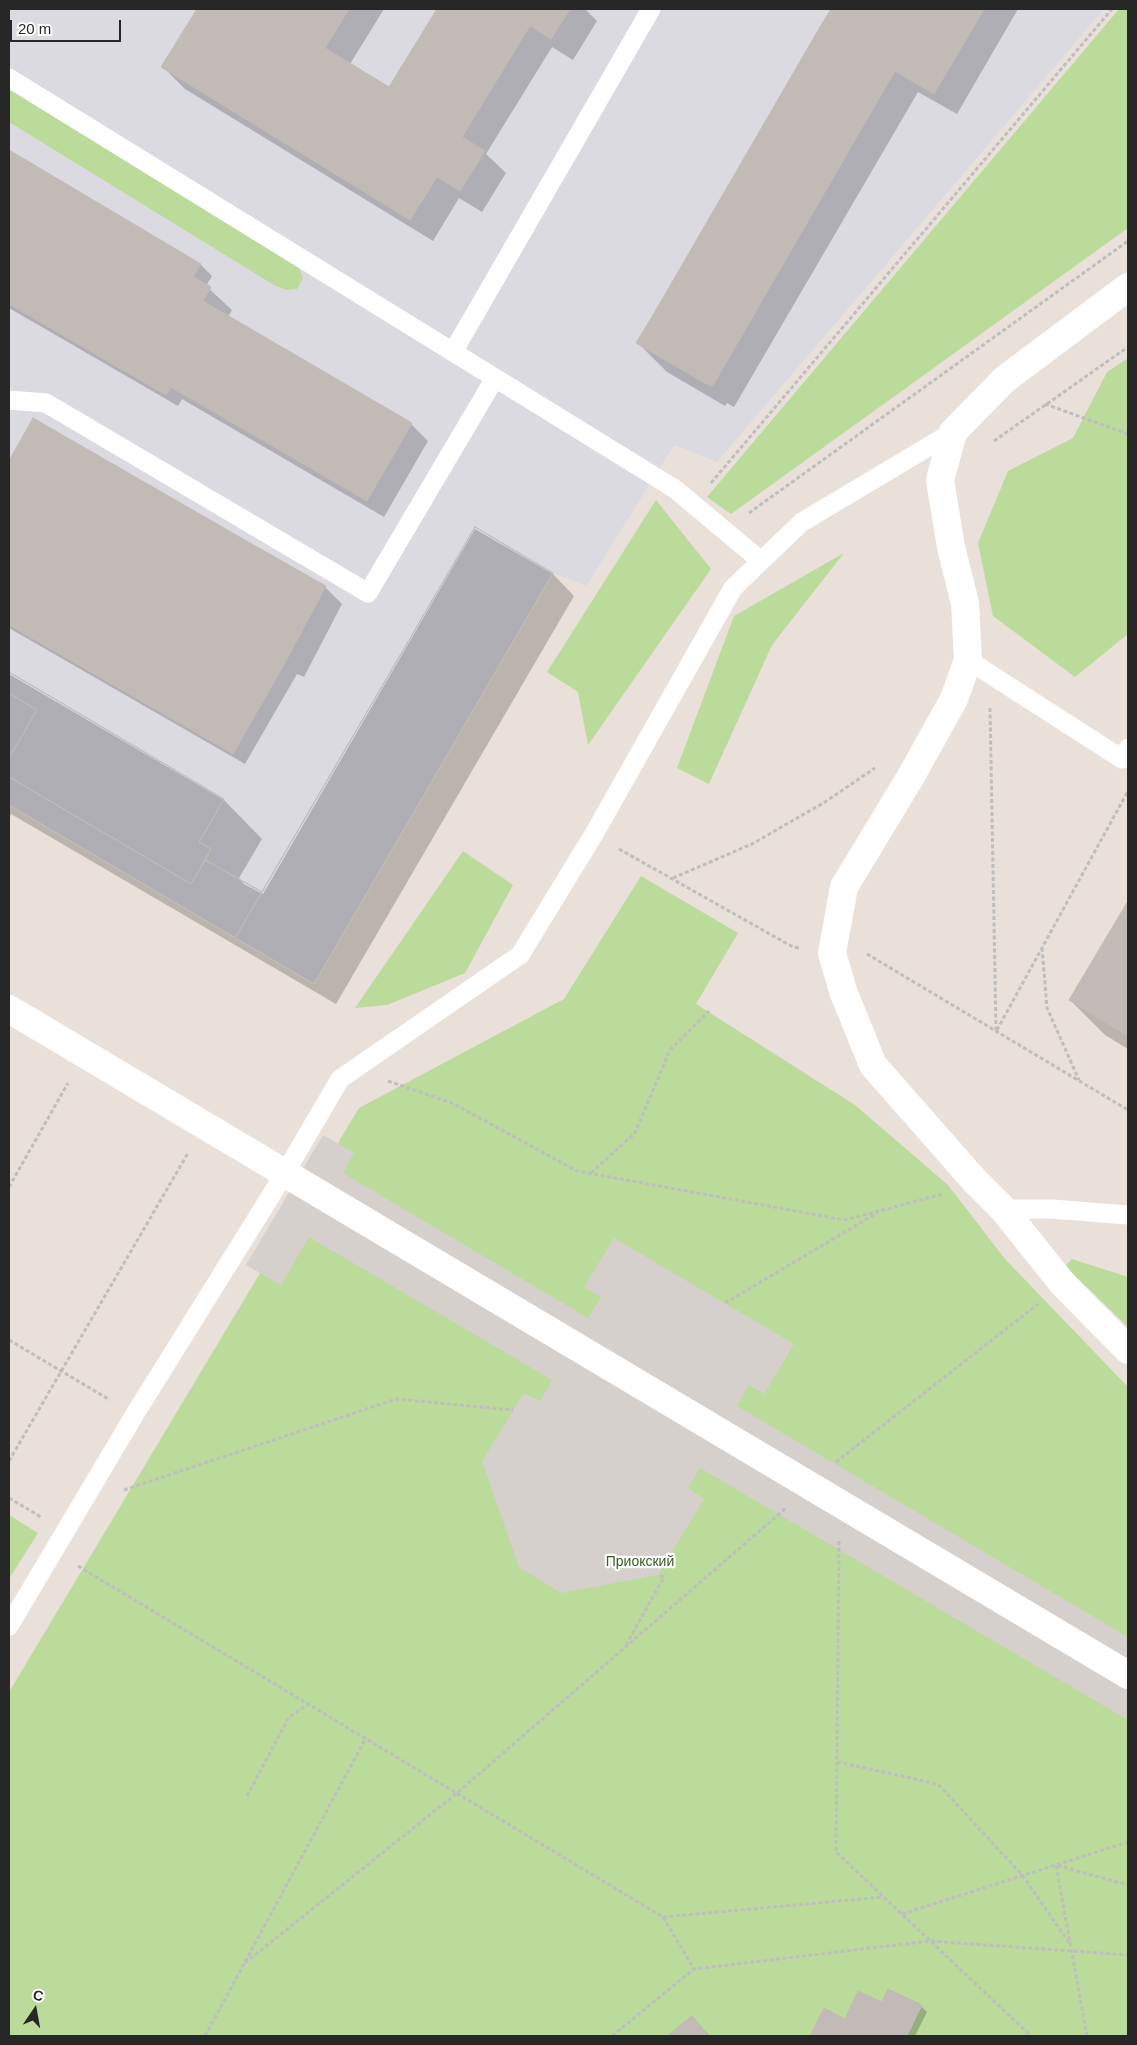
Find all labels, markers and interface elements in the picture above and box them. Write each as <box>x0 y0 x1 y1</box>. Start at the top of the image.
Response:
scale bar <box>12 10 124 42</box>
text: 20 m <box>18 20 51 37</box>
park label: Приокский <box>606 1554 674 1570</box>
north arrow <box>10 1985 60 2035</box>
text: С <box>32 1986 45 2004</box>

